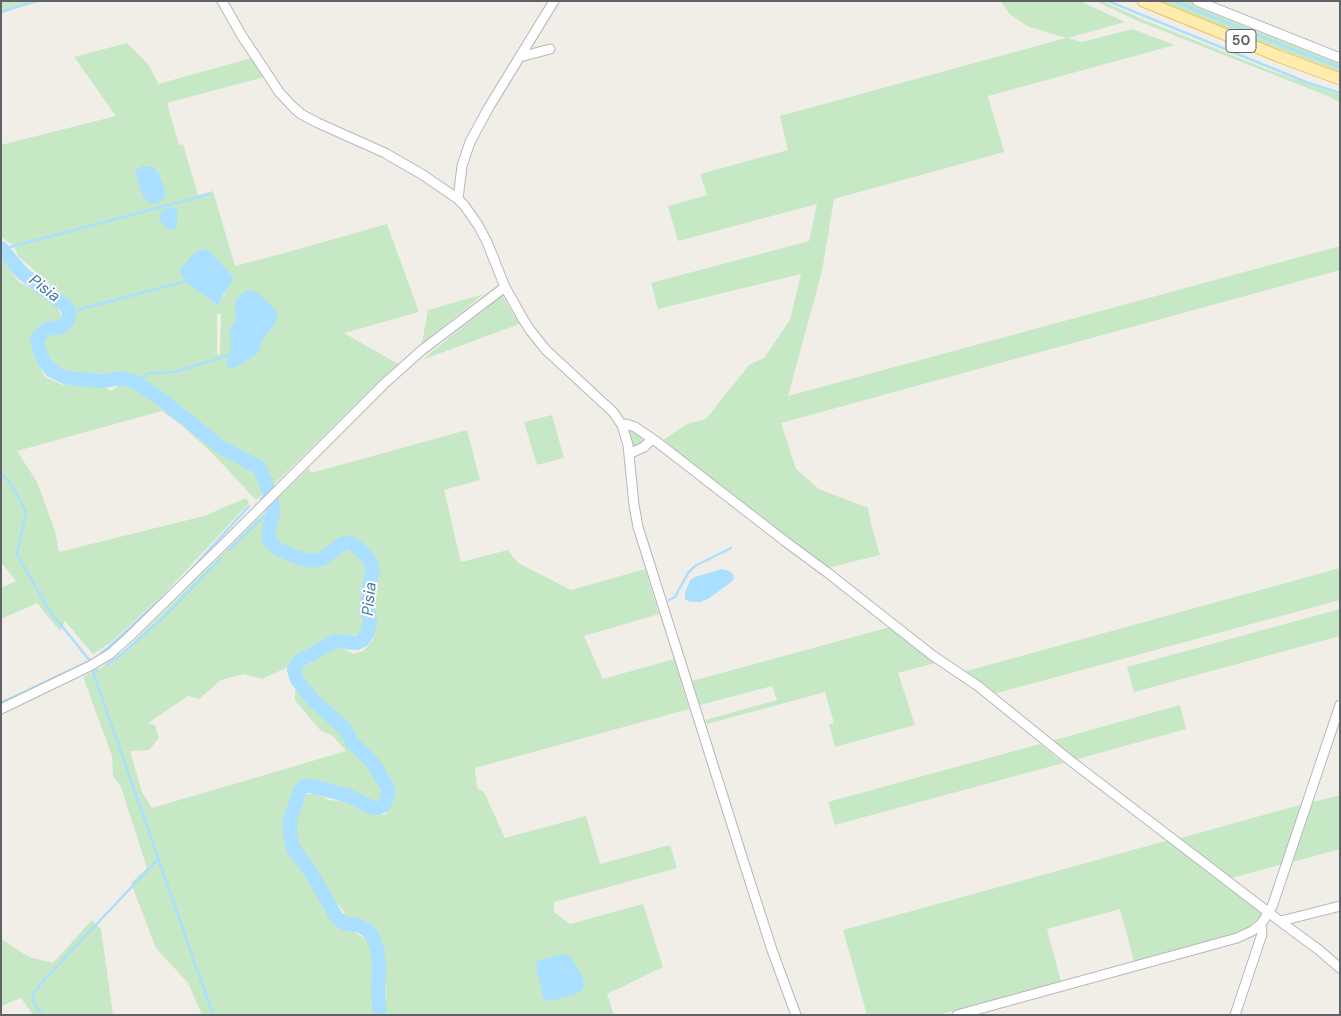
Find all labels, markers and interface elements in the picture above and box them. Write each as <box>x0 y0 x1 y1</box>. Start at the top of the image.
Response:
road number: 50 <box>1226 29 1256 52</box>
water label: Pisia <box>25 271 63 307</box>
water label: Pisia <box>359 581 381 617</box>

